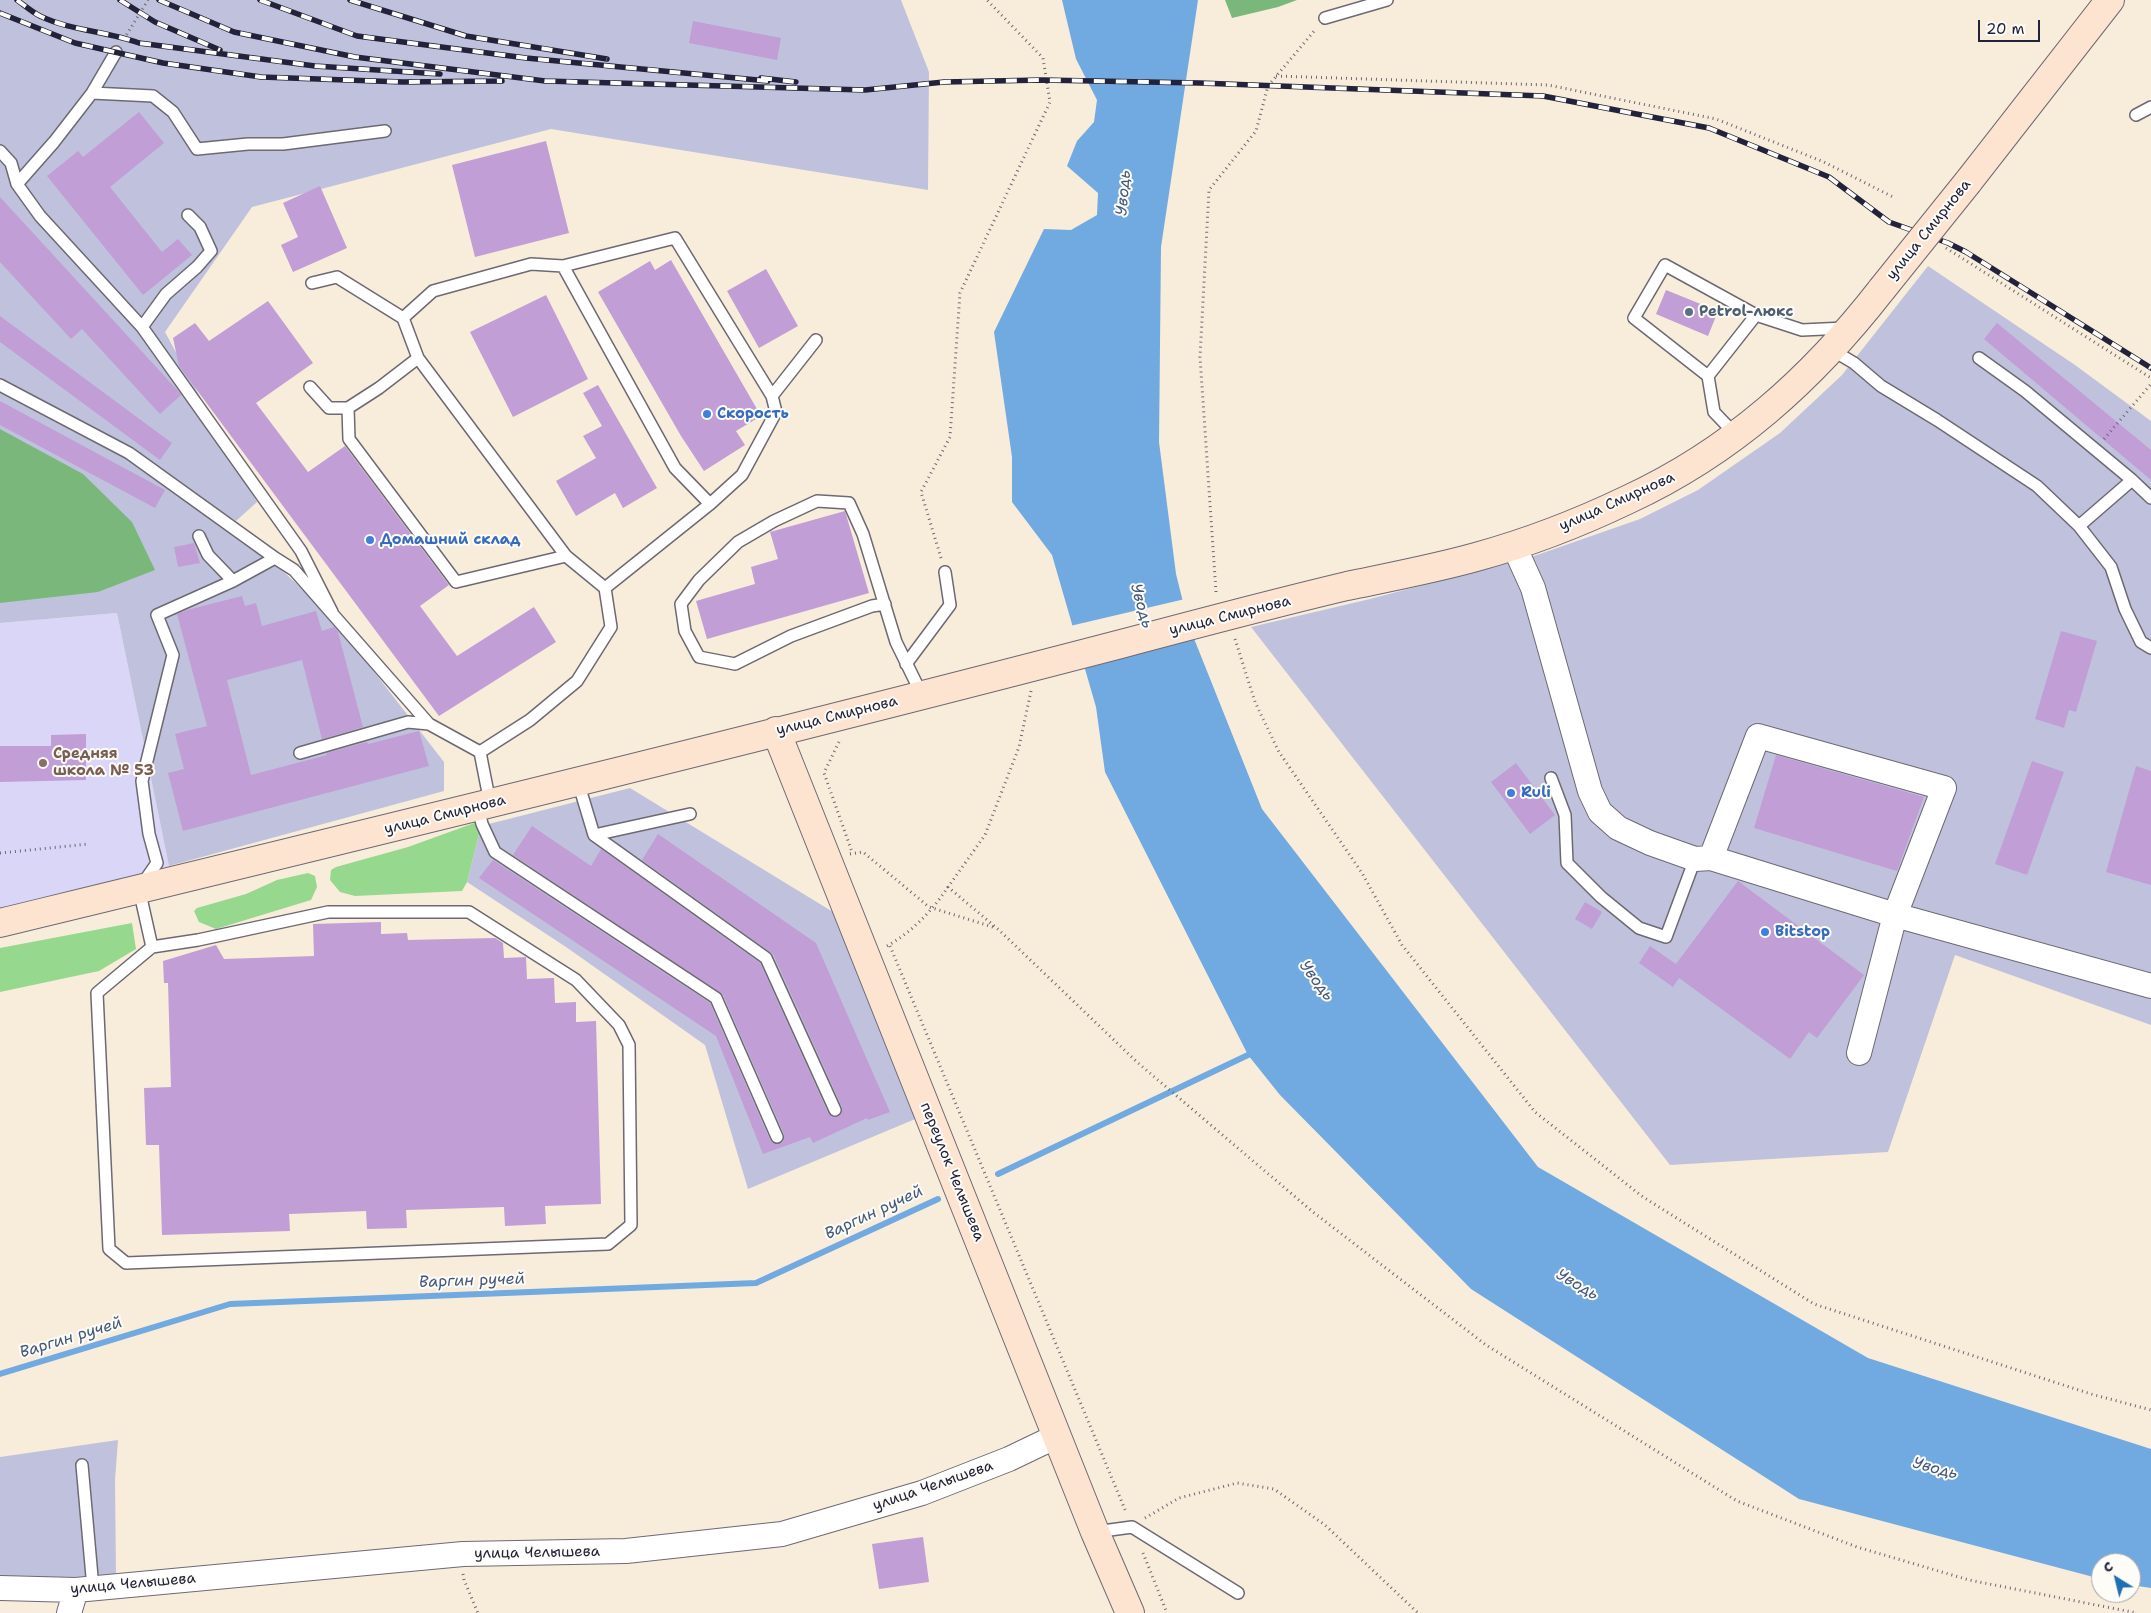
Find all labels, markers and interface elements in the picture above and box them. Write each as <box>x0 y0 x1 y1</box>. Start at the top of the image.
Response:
scale bar <box>1981 10 2044 42</box>
text: 20 m <box>1986 19 2025 39</box>
water label: Уводь <box>1112 169 1136 217</box>
street label: улица Смирнова <box>1883 176 1975 284</box>
place label: Petrol-люкс <box>1699 303 1793 321</box>
marker: Petrol-люкс <box>1683 306 1695 318</box>
place label: Скорость <box>717 405 789 423</box>
marker: Скорость <box>701 408 713 420</box>
street label: улица Смирнова <box>1557 468 1677 536</box>
place label: Домашний склад <box>380 531 521 549</box>
marker: Домашний склад <box>364 534 376 546</box>
water label: Уводь <box>1125 581 1157 631</box>
street label: улица Смирнова <box>1167 592 1293 640</box>
street label: улица Смирнова <box>774 692 900 740</box>
place label: Средняя школа № 53 <box>53 745 154 780</box>
marker: Средняя школа № 53 <box>37 757 49 769</box>
place label: Ruli <box>1521 784 1551 802</box>
marker: Ruli <box>1505 787 1517 799</box>
street label: улица Смирнова <box>382 791 508 839</box>
place label: Bitstop <box>1775 923 1830 941</box>
marker: Bitstop <box>1759 926 1771 938</box>
water label: Уводь <box>1295 957 1337 1005</box>
street label: переулок Челышева <box>916 1100 988 1244</box>
water label: Варгин ручей <box>822 1182 926 1244</box>
water label: Уводь <box>1552 1265 1602 1305</box>
water label: Варгин ручей <box>419 1270 525 1292</box>
water label: Варгин ручей <box>17 1313 125 1363</box>
water label: Уводь <box>1910 1454 1960 1484</box>
street label: улица Челышева <box>871 1457 995 1515</box>
street label: улица Челышева <box>474 1543 600 1563</box>
north arrow <box>2091 1553 2141 1603</box>
text: С <box>2099 1557 2117 1576</box>
street label: улица Челышева <box>70 1570 196 1598</box>

